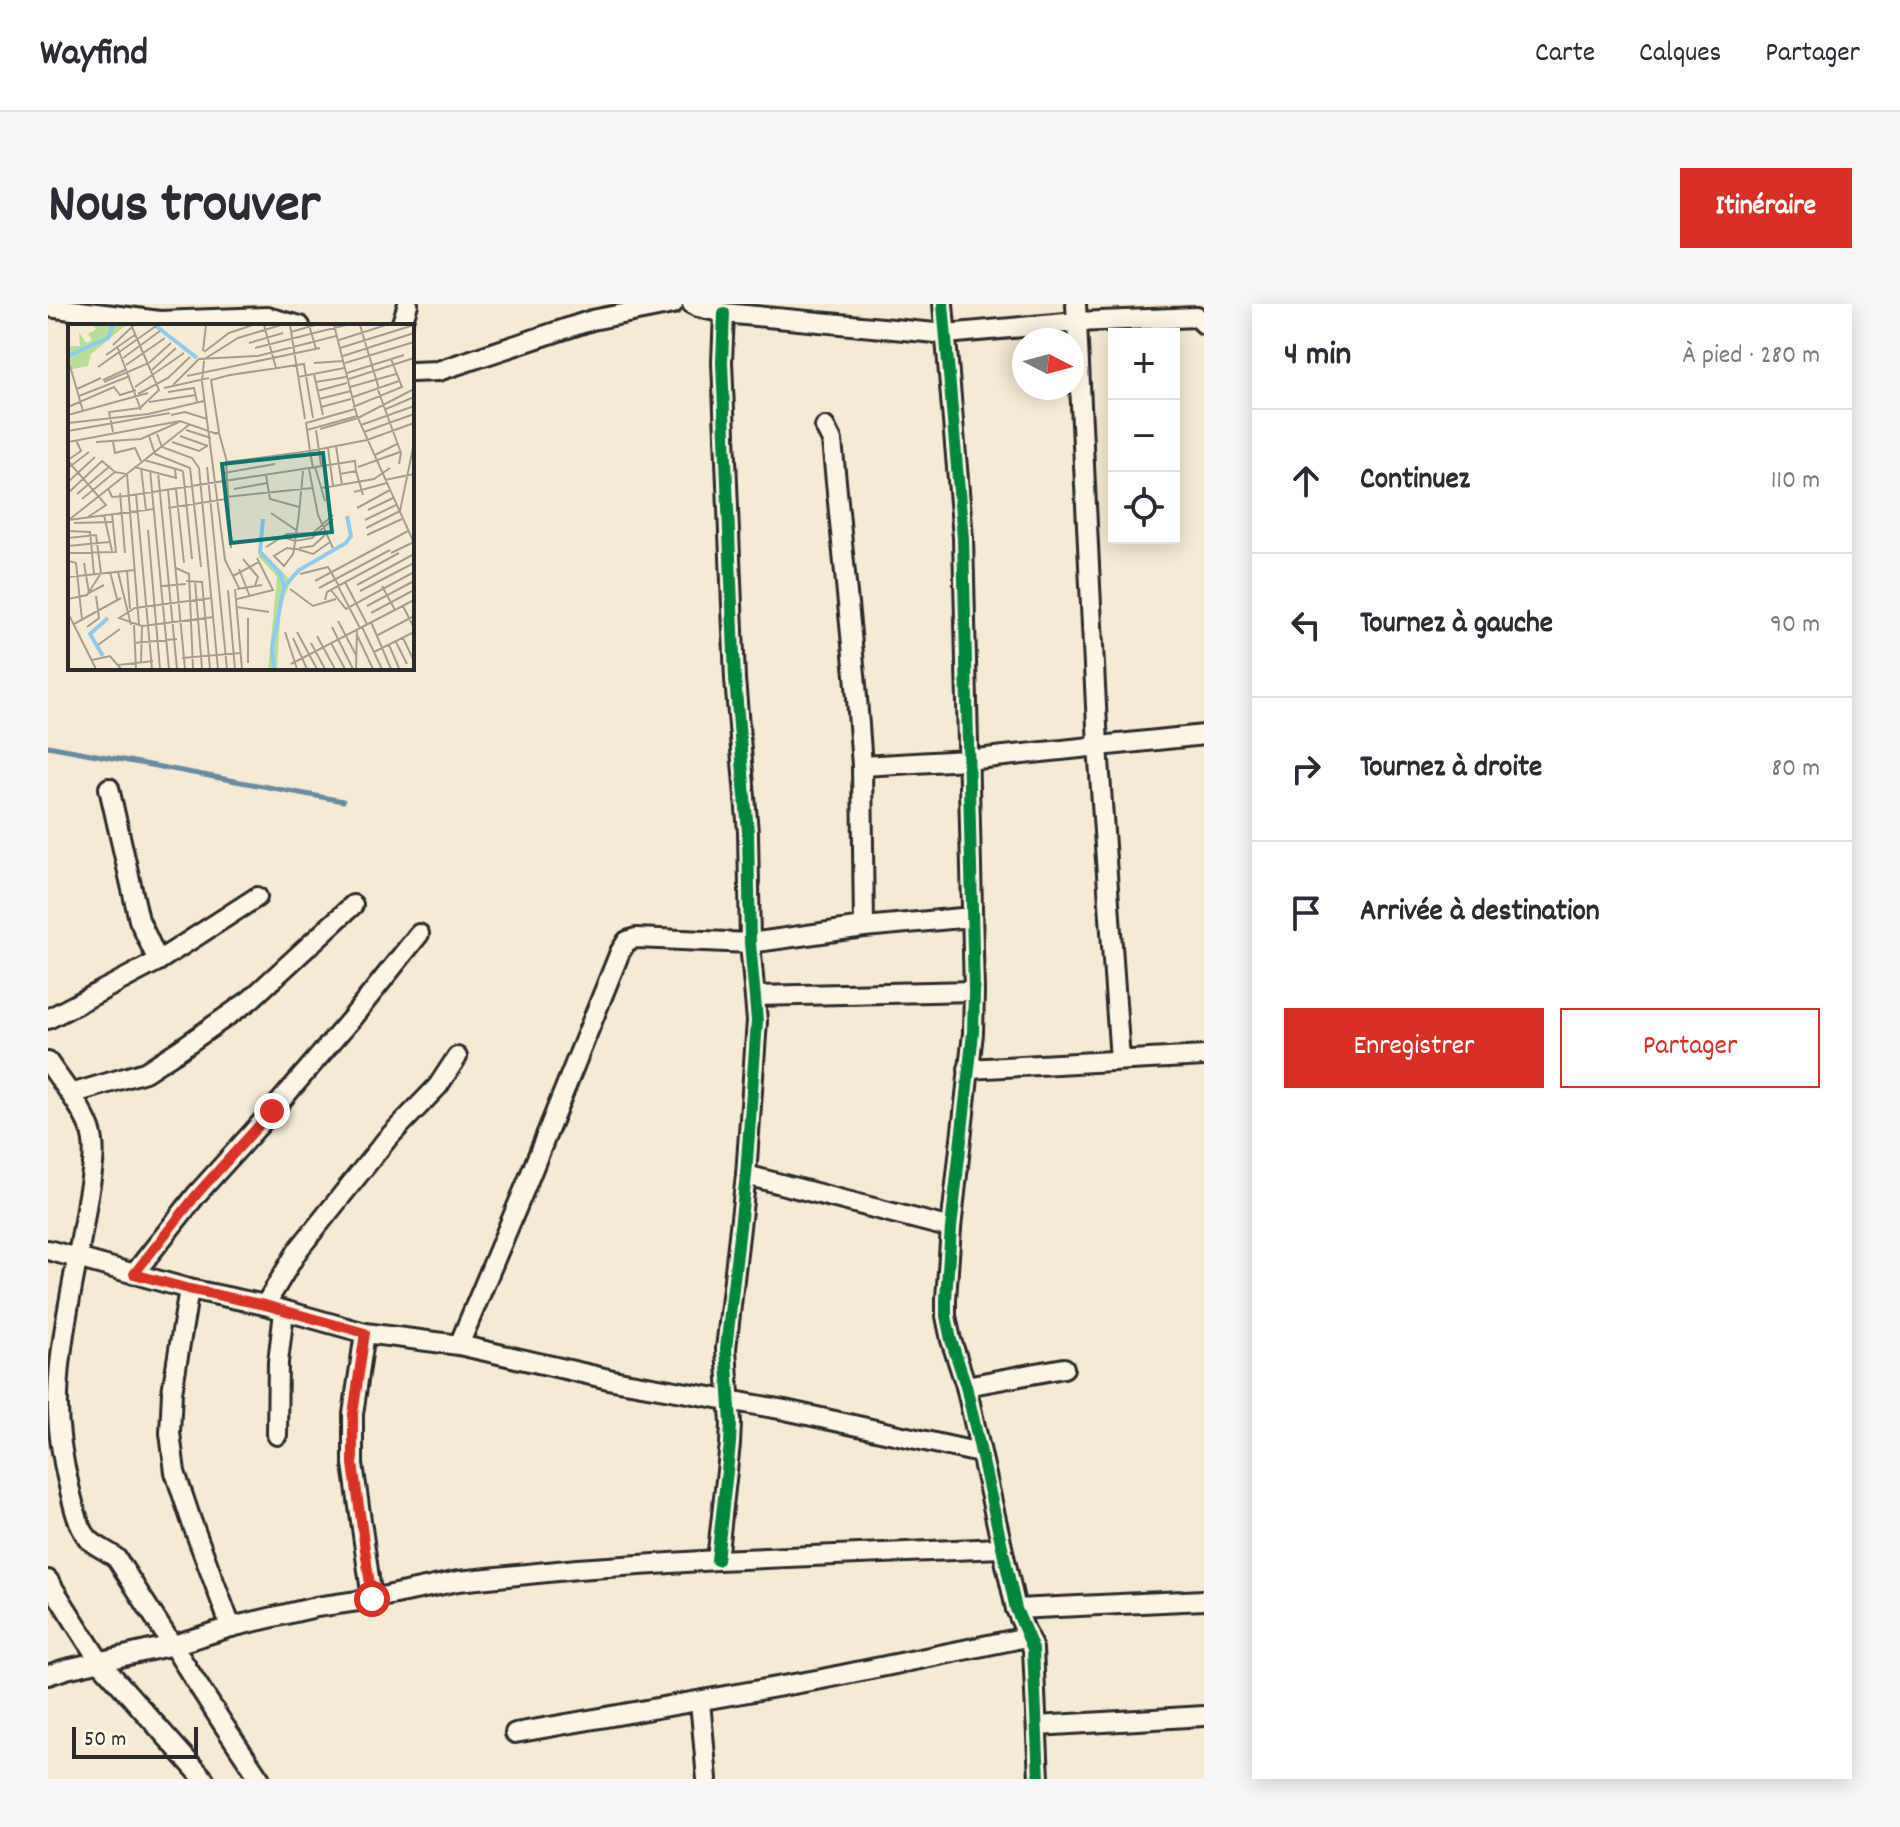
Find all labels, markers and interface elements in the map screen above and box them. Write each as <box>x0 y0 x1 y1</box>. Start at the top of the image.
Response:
text: Wayfind <box>40 28 148 83</box>
text: Carte <box>1535 35 1595 75</box>
text: Calques <box>1639 35 1721 75</box>
text: Partager <box>1765 35 1860 75</box>
text: Nous trouver <box>48 168 320 248</box>
button: Itinéraire <box>1680 168 1852 248</box>
inset map <box>68 324 414 670</box>
north arrow <box>1012 328 1084 400</box>
map controls <box>1108 328 1180 544</box>
button: + <box>1108 328 1180 400</box>
text: 4 min <box>1284 332 1351 381</box>
text: À pied · 280 m <box>1683 338 1820 375</box>
button: − <box>1108 400 1180 472</box>
icon: ahead <box>1284 459 1328 503</box>
text: Continuez <box>1360 460 1470 503</box>
text: 110 m <box>1771 463 1820 500</box>
button: locate <box>1108 472 1180 544</box>
icon: left <box>1284 603 1328 647</box>
text: Tournez à gauche <box>1360 604 1553 647</box>
text: 90 m <box>1770 607 1820 644</box>
icon: right <box>1284 747 1328 791</box>
text: Tournez à droite <box>1360 748 1542 791</box>
text: 80 m <box>1772 751 1820 788</box>
icon: arrive <box>1284 891 1328 935</box>
text: Arrivée à destination <box>1360 892 1600 935</box>
button: Enregistrer <box>1284 1008 1544 1088</box>
button: Partager <box>1560 1008 1820 1088</box>
route end <box>254 1093 290 1129</box>
route start <box>354 1581 390 1617</box>
scale bar <box>72 1723 198 1759</box>
text: 50 m <box>84 1725 126 1756</box>

